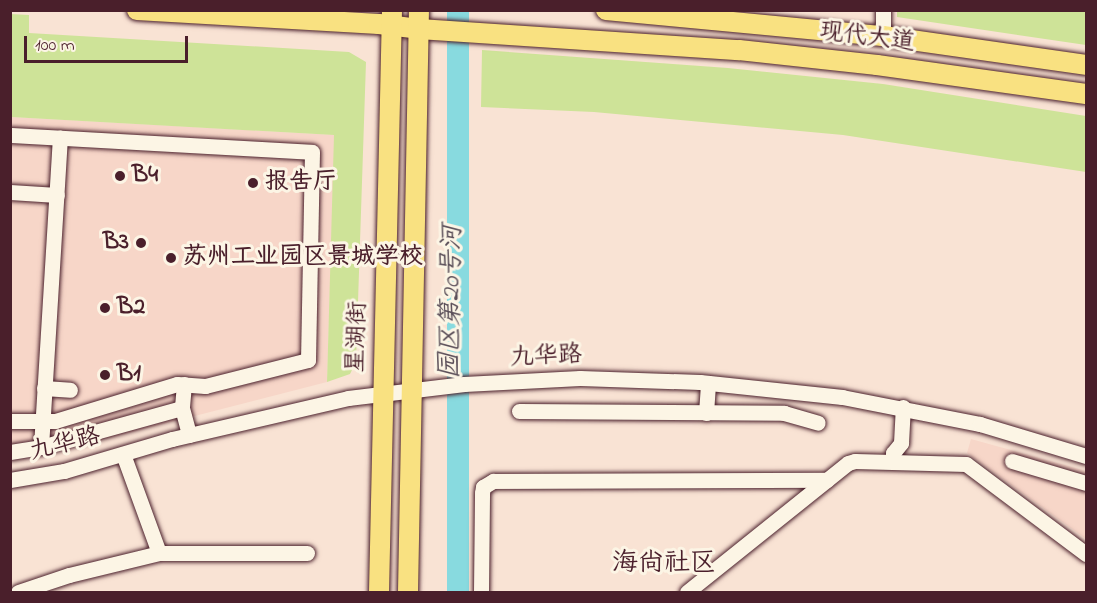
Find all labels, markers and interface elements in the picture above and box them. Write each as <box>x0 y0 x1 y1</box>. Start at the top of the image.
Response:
street label: 现代大道 <box>818 18 916 58</box>
scale bar <box>27 24 190 62</box>
text: 100 m <box>35 33 75 59</box>
place label: B4 <box>132 162 158 190</box>
marker: B4 <box>113 169 127 183</box>
place label: 报告厅 <box>265 169 337 197</box>
marker: 报告厅 <box>246 176 260 190</box>
water label: 园区第20号河 <box>436 225 470 379</box>
place label: B3 <box>103 229 129 257</box>
marker: B3 <box>134 236 148 250</box>
place label: 苏州工业园区景城学校 <box>183 244 423 272</box>
marker: 苏州工业园区景城学校 <box>164 251 178 265</box>
place label: B2 <box>117 294 145 322</box>
marker: B2 <box>98 301 112 315</box>
street label: 星湖街 <box>342 301 374 373</box>
street label: 九华路 <box>510 341 582 373</box>
place label: B1 <box>117 361 141 389</box>
marker: B1 <box>98 368 112 382</box>
street label: 九华路 <box>27 422 103 468</box>
district label: 海尚社区 <box>612 549 716 581</box>

